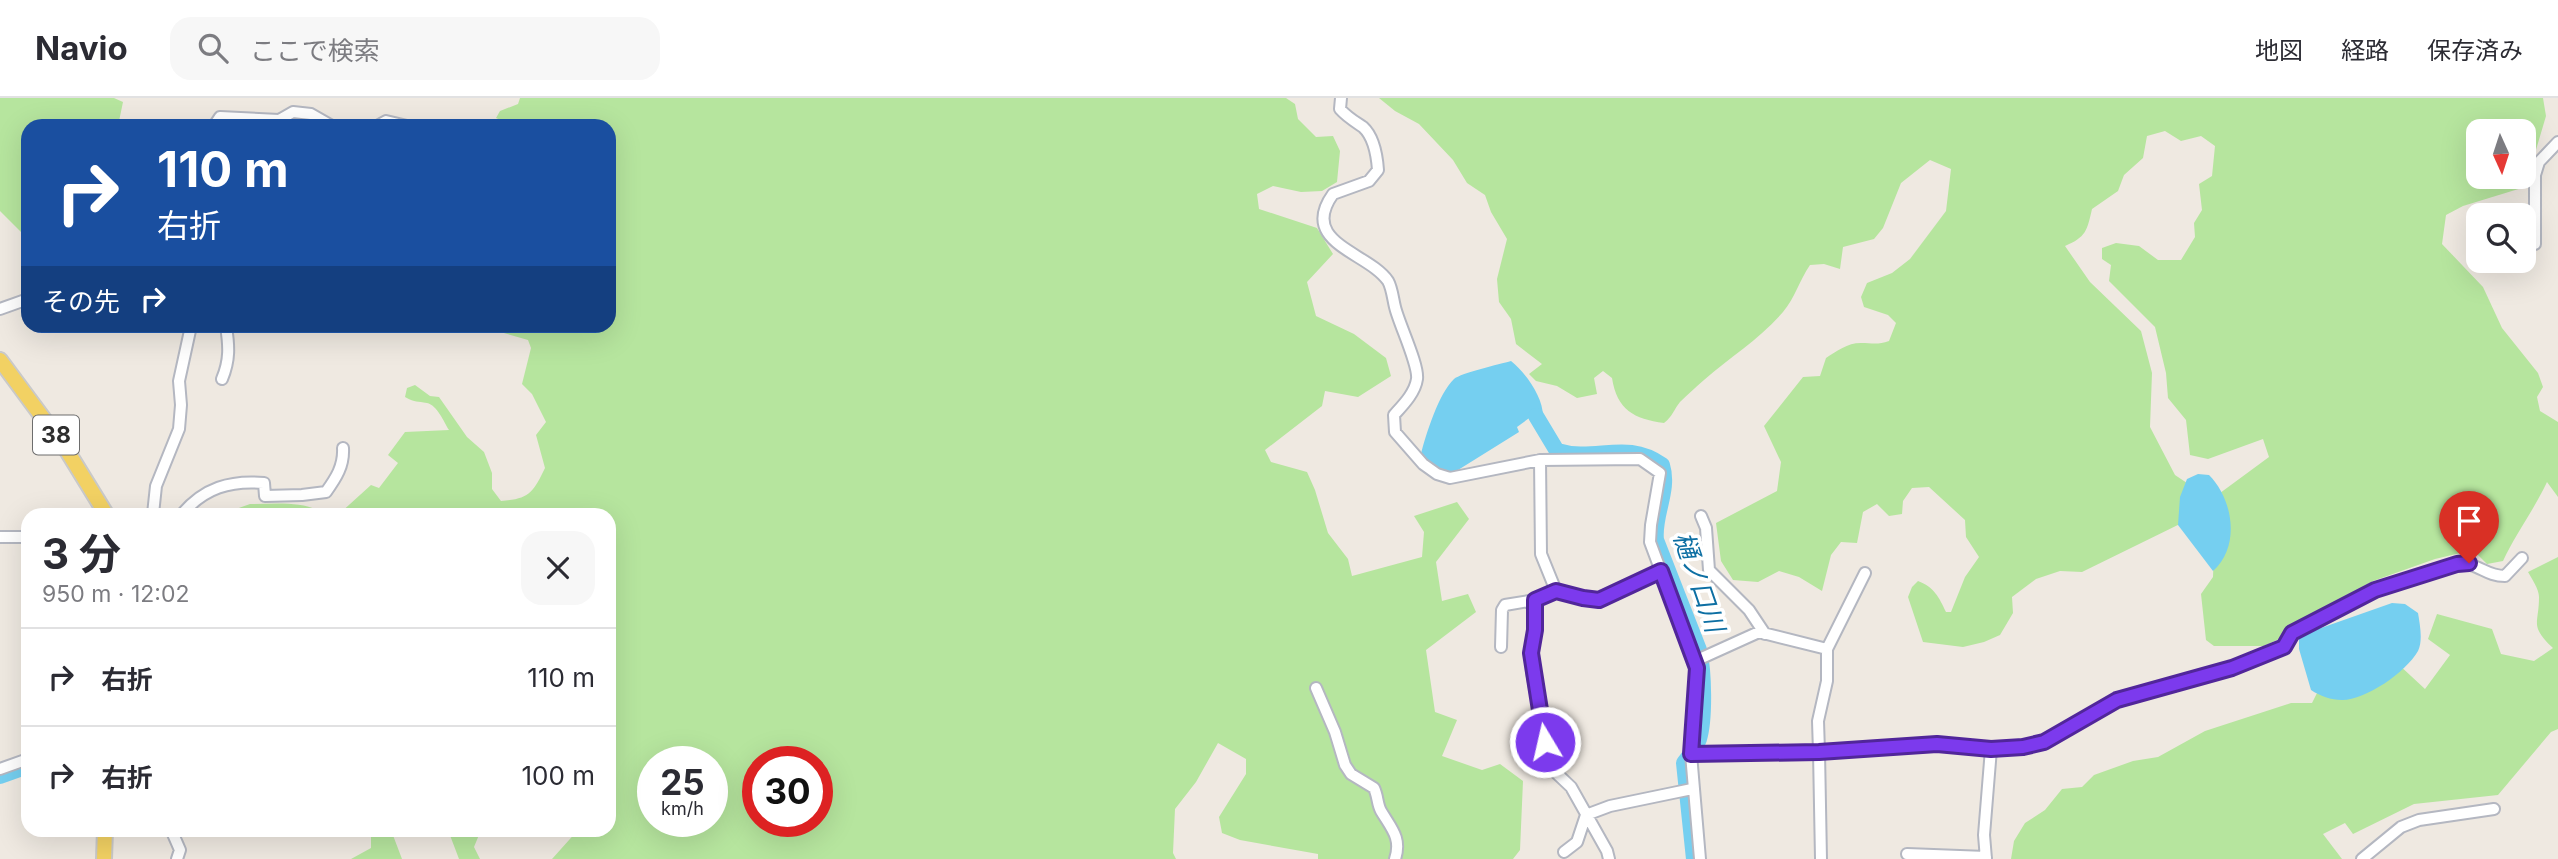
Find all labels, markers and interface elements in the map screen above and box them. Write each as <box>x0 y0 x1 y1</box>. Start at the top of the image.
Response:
search box <box>170 17 660 80</box>
text: Navio <box>35 28 128 68</box>
icon: search <box>194 29 232 67</box>
text: ここで検索 <box>250 35 380 66</box>
text: 地図 <box>2255 36 2303 65</box>
text: 経路 <box>2341 36 2389 65</box>
text: 保存済み <box>2427 36 2523 65</box>
north arrow <box>2466 119 2536 189</box>
map controls <box>2466 119 2536 273</box>
text: 110 m <box>157 140 289 199</box>
icon: right <box>42 147 133 238</box>
button: search <box>2466 203 2536 273</box>
text: 右折 <box>157 206 221 245</box>
icon: right <box>134 280 172 318</box>
text: その先 <box>42 286 120 317</box>
road number: 38 <box>33 416 79 454</box>
pin <box>2439 491 2499 563</box>
icon: arrive <box>2450 502 2488 540</box>
text: 3 分 <box>42 528 121 579</box>
water label: 樋ノ口川 <box>1668 528 1732 639</box>
button: close <box>521 531 595 605</box>
text: 950 m · 12:02 <box>42 580 189 608</box>
icon: right <box>42 658 80 696</box>
text: 110 m <box>527 662 595 693</box>
text: 右折 <box>101 664 153 695</box>
position arrow <box>1508 705 1582 779</box>
speed limit sign: 30 <box>742 746 833 837</box>
icon: right <box>42 756 80 794</box>
text: 100 m <box>522 760 595 791</box>
text: 25 <box>660 761 705 803</box>
text: 右折 <box>101 762 153 793</box>
text: km/h <box>661 798 704 819</box>

